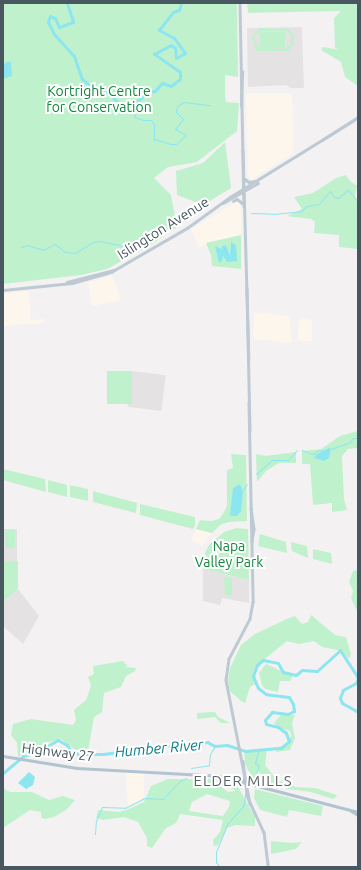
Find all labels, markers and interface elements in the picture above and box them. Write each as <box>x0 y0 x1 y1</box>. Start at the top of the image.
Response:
park label: Kortright Centre for Conservation <box>46 83 152 116</box>
street label: Islington Avenue <box>114 193 212 263</box>
park label: Napa Valley Park <box>195 538 263 570</box>
water label: Humber River <box>114 735 204 761</box>
street label: Highway 27 <box>21 739 95 765</box>
district label: ELDER MILLS <box>193 772 293 790</box>

